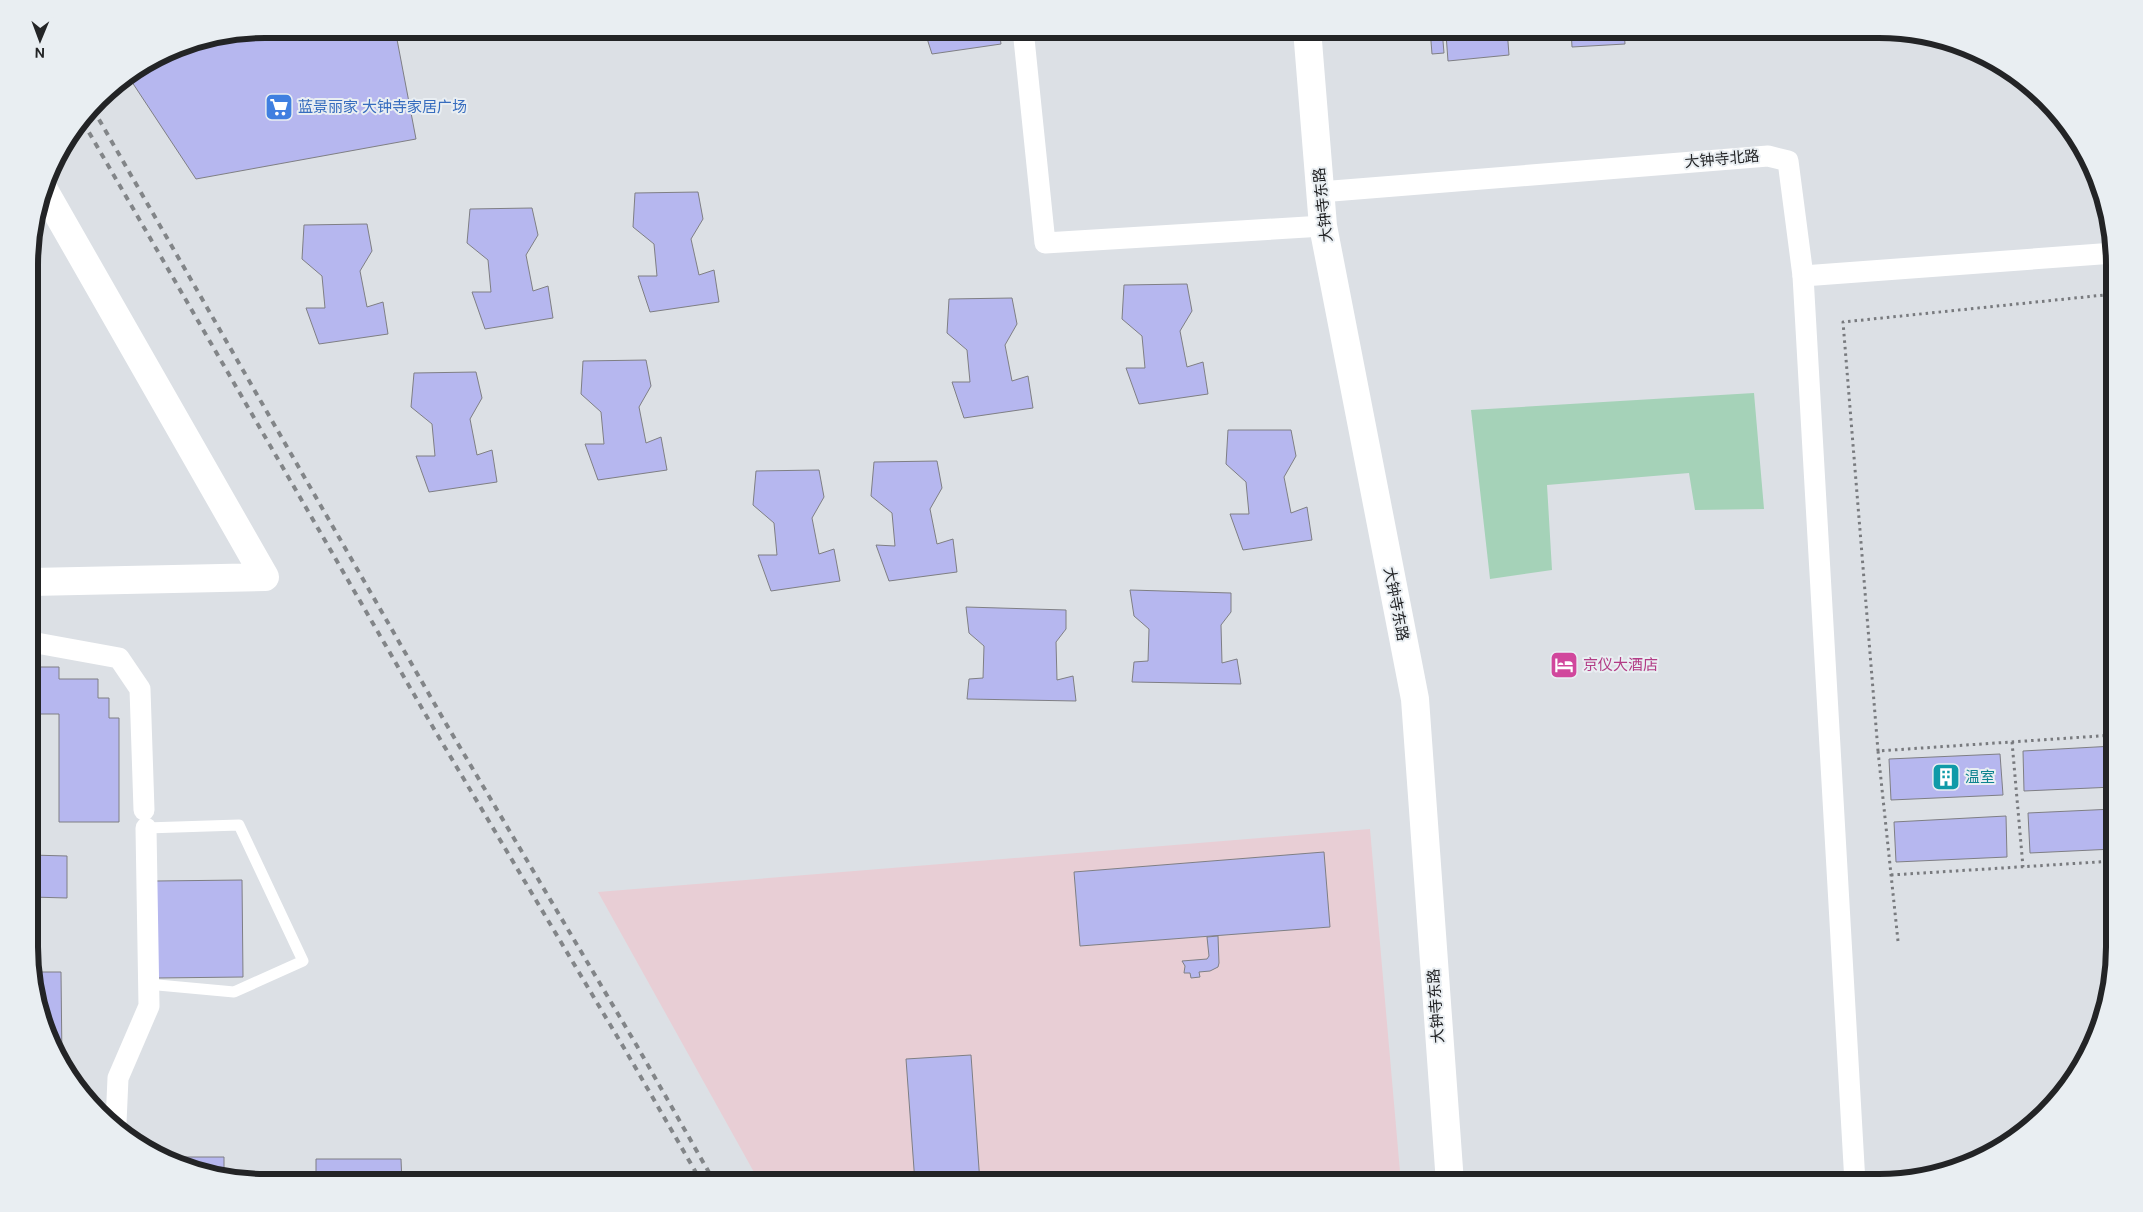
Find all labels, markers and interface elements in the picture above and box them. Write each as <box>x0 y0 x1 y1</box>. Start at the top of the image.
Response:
north arrow <box>15 15 65 65</box>
text: N <box>35 44 45 62</box>
supermarket icon: 蓝景丽家 大钟寺家居广场 <box>264 92 294 122</box>
place label: 蓝景丽家 大钟寺家居广场 <box>298 97 467 117</box>
street label: 大钟寺北路 <box>1684 146 1760 172</box>
street label: 大钟寺东路 <box>1309 167 1337 243</box>
street label: 大钟寺东路 <box>1379 565 1413 643</box>
hotel icon: 京仪大酒店 <box>1549 650 1579 680</box>
place label: 京仪大酒店 <box>1583 655 1658 675</box>
building icon: 温室 <box>1931 762 1961 792</box>
place label: 温室 <box>1965 767 1995 787</box>
street label: 大钟寺东路 <box>1423 968 1449 1044</box>

